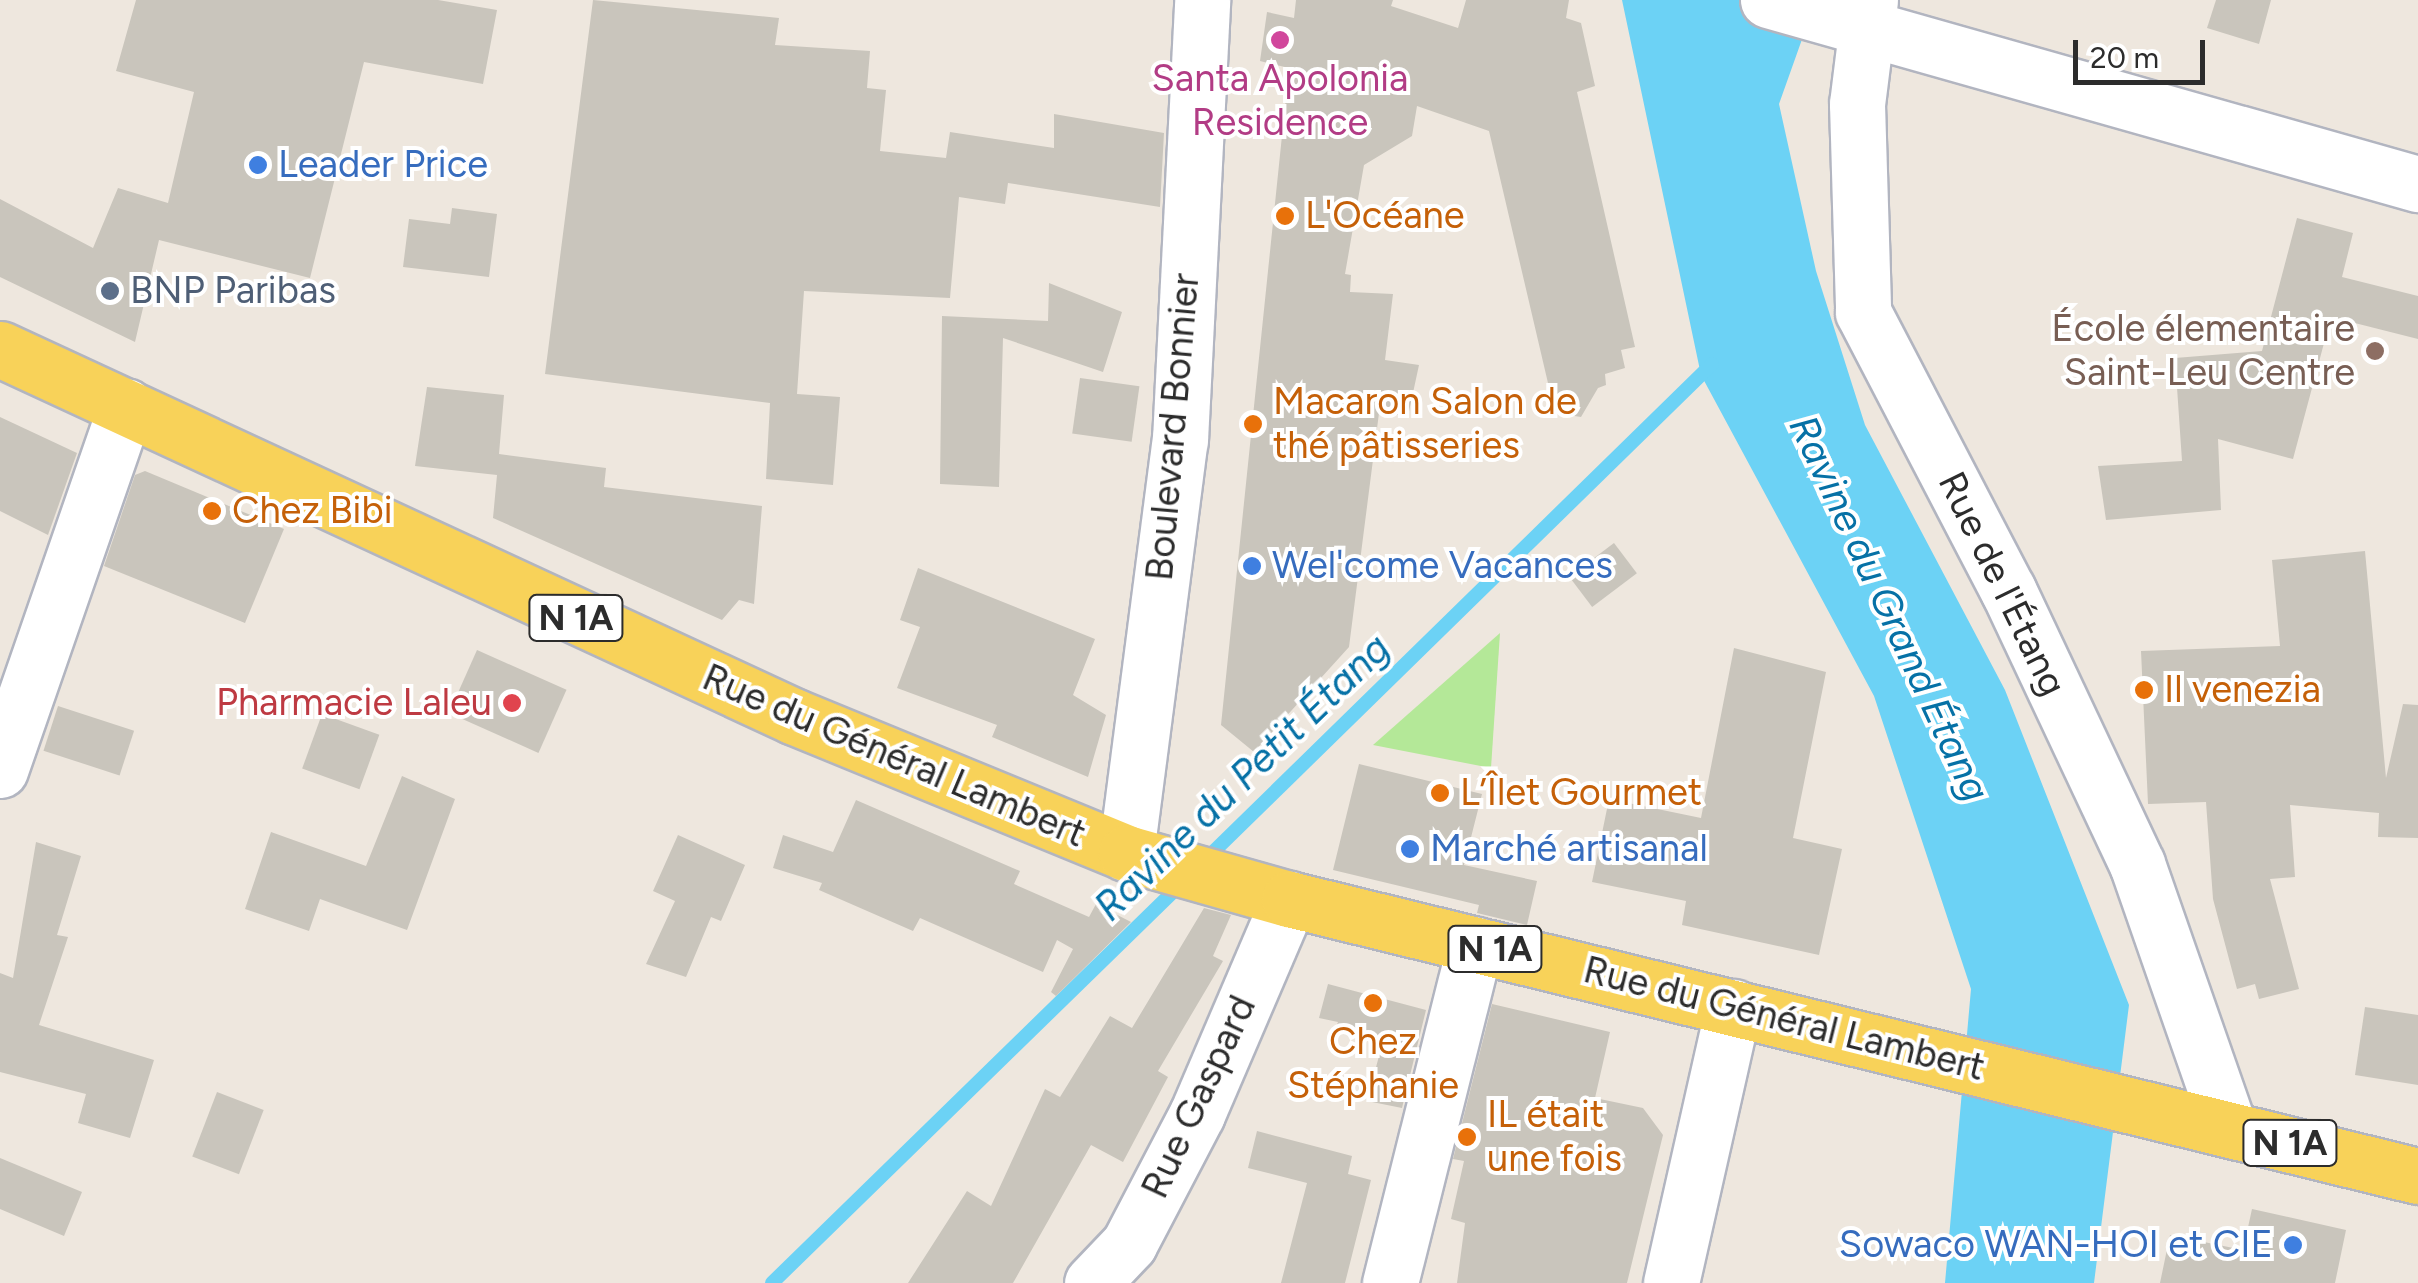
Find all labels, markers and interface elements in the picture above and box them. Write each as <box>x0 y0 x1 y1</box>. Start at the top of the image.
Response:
scale bar <box>2078 20 2210 82</box>
marker: Santa Apolonia Residence <box>1269 29 1291 51</box>
text: 20 m <box>2090 39 2159 76</box>
place label: Santa Apolonia Residence <box>1152 56 1408 146</box>
place label: Leader Price <box>278 142 488 188</box>
marker: Leader Price <box>247 154 269 176</box>
place label: L'Océane <box>1305 193 1465 239</box>
marker: L'Océane <box>1274 205 1296 227</box>
place label: BNP Paribas <box>130 268 336 314</box>
street label: Boulevard Bonnier <box>1137 271 1209 583</box>
marker: BNP Paribas <box>99 280 121 302</box>
place label: École élementaire Saint-Leu Centre <box>2051 306 2355 396</box>
marker: École élementaire Saint-Leu Centre <box>2364 340 2386 362</box>
place label: Macaron Salon de thé pâtisseries <box>1273 379 1577 468</box>
water label: Ravine du Grand Étang <box>1780 408 2000 808</box>
marker: Macaron Salon de thé pâtisseries <box>1242 413 1264 435</box>
street label: Rue de l'Étang <box>1928 465 2076 703</box>
place label: Chez Bibi <box>232 488 393 534</box>
marker: Chez Bibi <box>201 500 223 522</box>
place label: Wel'come Vacances <box>1272 543 1613 589</box>
marker: Wel'come Vacances <box>1241 555 1263 577</box>
road number: N 1A <box>526 588 626 648</box>
water label: Ravine du Petit Étang <box>1085 624 1399 930</box>
street label: Rue du Général Lambert <box>696 655 1092 857</box>
place label: Il venezia <box>2164 667 2321 713</box>
marker: Il venezia <box>2133 679 2155 701</box>
place label: Pharmacie Laleu <box>216 680 492 726</box>
marker: Pharmacie Laleu <box>501 692 523 714</box>
place label: L’Îlet Gourmet <box>1460 770 1702 816</box>
marker: L’Îlet Gourmet <box>1429 782 1451 804</box>
place label: Marché artisanal <box>1430 826 1708 872</box>
marker: Marché artisanal <box>1399 838 1421 860</box>
road number: N 1A <box>1445 919 1545 979</box>
street label: Rue du Général Lambert <box>1579 947 1989 1091</box>
street label: Rue Gaspard <box>1132 989 1266 1205</box>
marker: Chez Stéphanie <box>1362 992 1384 1014</box>
place label: Chez Stéphanie <box>1287 1019 1459 1108</box>
place label: IL était une fois <box>1487 1092 1622 1182</box>
road number: N 1A <box>2240 1113 2340 1173</box>
marker: IL était une fois <box>1456 1126 1478 1148</box>
place label: Sowaco WAN-HOI et CIE <box>1839 1222 2273 1268</box>
marker: Sowaco WAN-HOI et CIE <box>2282 1234 2304 1256</box>

